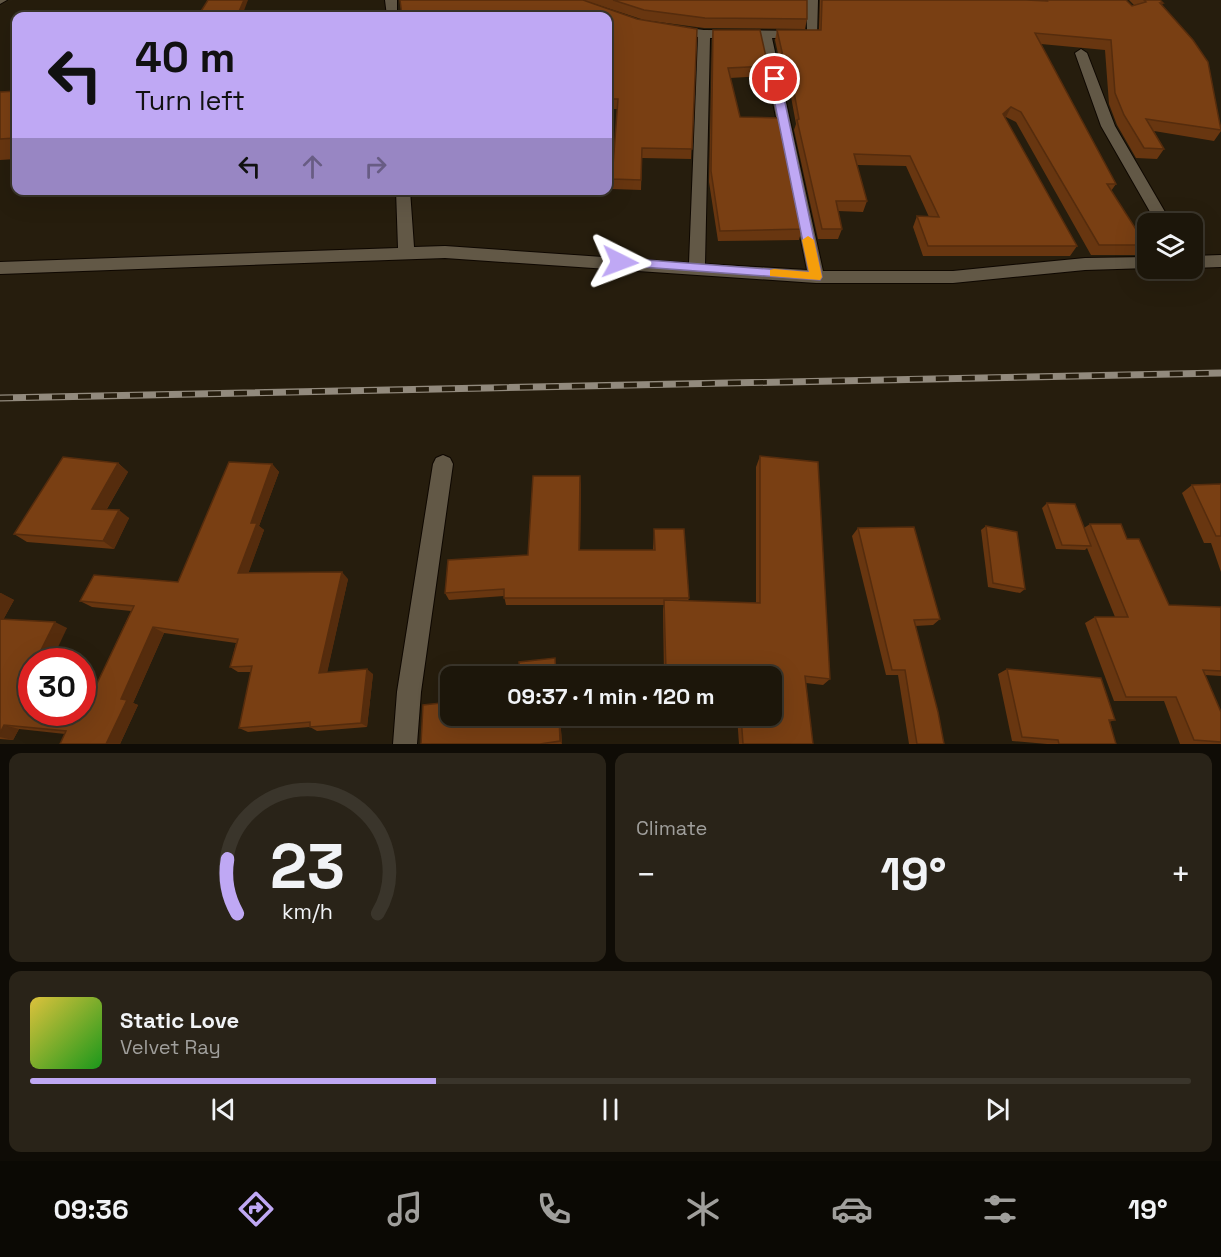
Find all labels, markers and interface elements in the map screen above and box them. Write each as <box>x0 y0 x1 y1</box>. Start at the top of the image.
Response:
text: 40 m <box>135 31 235 84</box>
icon: left <box>36 36 114 114</box>
pin <box>749 53 800 104</box>
icon: arrive <box>758 62 791 95</box>
text: Turn left <box>135 83 245 118</box>
icon: left <box>233 150 266 183</box>
icon: ahead <box>296 150 329 183</box>
icon: right <box>359 150 392 183</box>
map controls <box>1137 213 1203 279</box>
button: layers <box>1137 213 1203 279</box>
position arrow <box>588 230 652 294</box>
speed limit sign: 30 <box>18 648 96 726</box>
text: 09:37 · 1 min · 120 m <box>507 682 715 710</box>
text: Climate <box>636 815 707 841</box>
text: 23 <box>270 827 345 906</box>
text: 19° <box>881 846 946 903</box>
text: − <box>636 854 656 896</box>
text: + <box>1171 854 1191 896</box>
text: km/h <box>282 899 333 926</box>
text: Static Love <box>120 1006 239 1034</box>
text: Velvet Ray <box>120 1034 221 1060</box>
icon: previous <box>207 1093 240 1126</box>
icon: pause <box>594 1093 627 1126</box>
icon: next <box>981 1093 1014 1126</box>
icon: directions <box>235 1188 277 1230</box>
icon: music <box>384 1188 426 1230</box>
icon: phone <box>533 1188 575 1230</box>
icon: climate <box>682 1188 724 1230</box>
icon: car <box>831 1188 873 1230</box>
icon: filters <box>979 1188 1021 1230</box>
text: 09:36 <box>53 1192 129 1227</box>
text: 19° <box>1128 1192 1168 1227</box>

